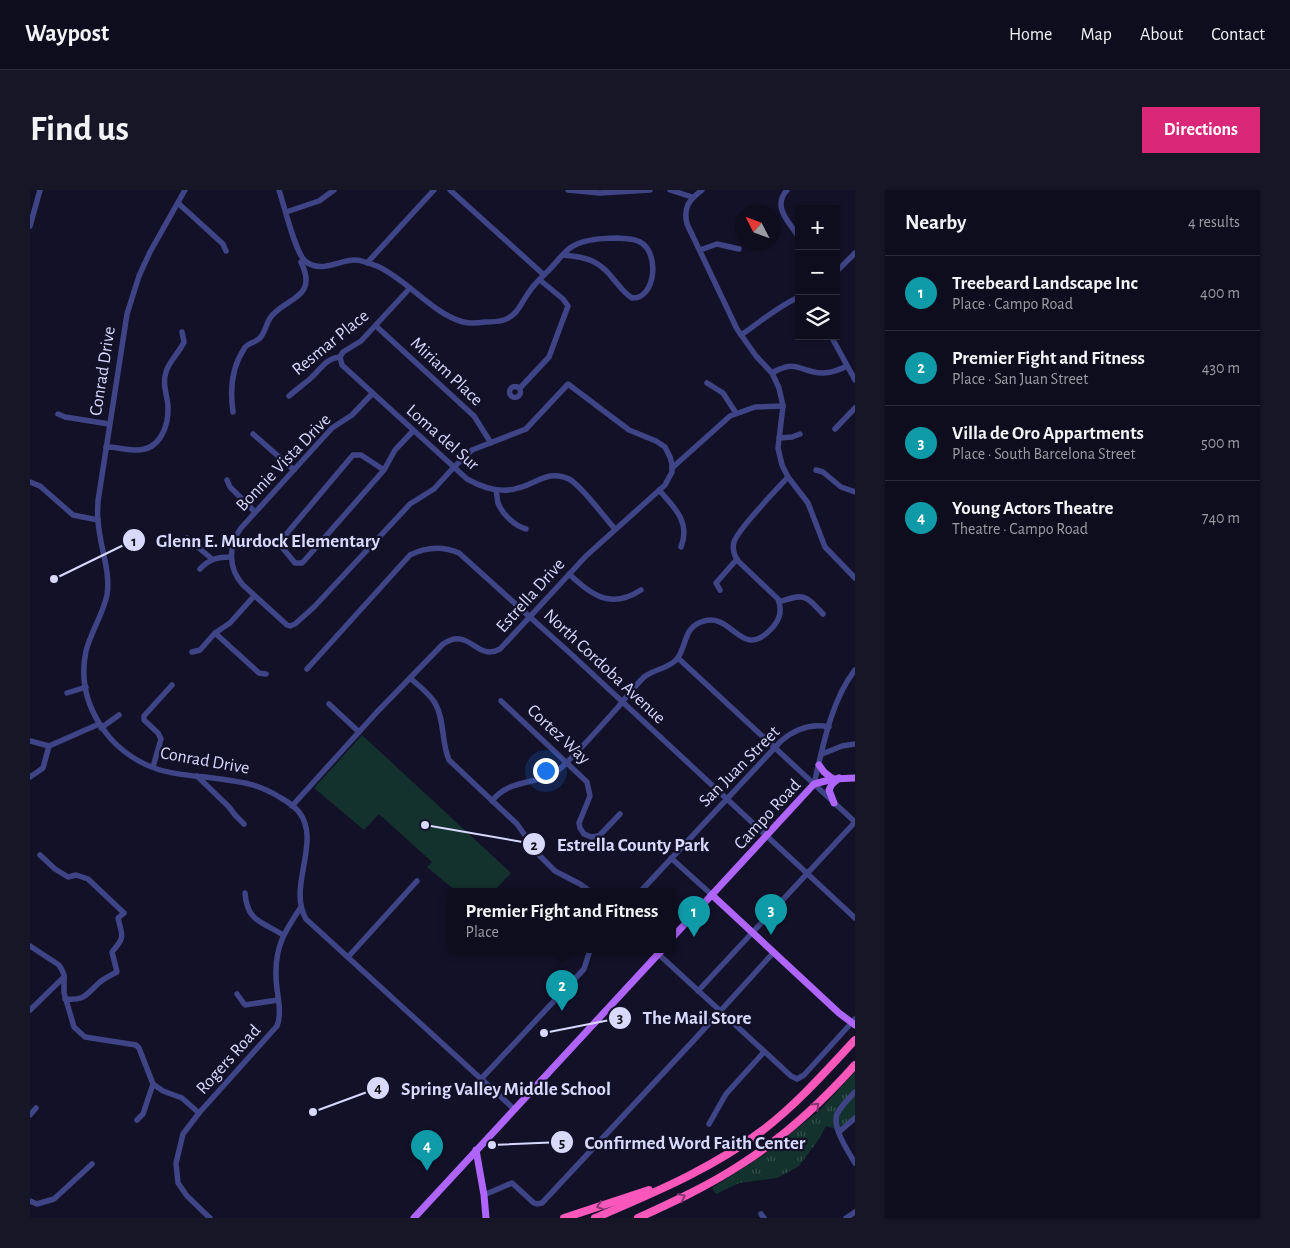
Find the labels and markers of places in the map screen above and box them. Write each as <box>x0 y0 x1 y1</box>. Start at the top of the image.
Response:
callout: Glenn E. Murdock Elementary <box>121 523 390 557</box>
callout: Estrella County Park <box>522 827 719 861</box>
pin: 3 <box>755 894 787 935</box>
pin: 1 <box>678 896 710 937</box>
pin: 2 <box>546 970 578 1011</box>
callout: The Mail Store <box>607 1001 761 1035</box>
callout: Spring Valley Middle School <box>366 1071 620 1105</box>
callout: Confirmed Word Faith Center <box>550 1125 816 1159</box>
pin: 4 <box>411 1130 443 1171</box>

